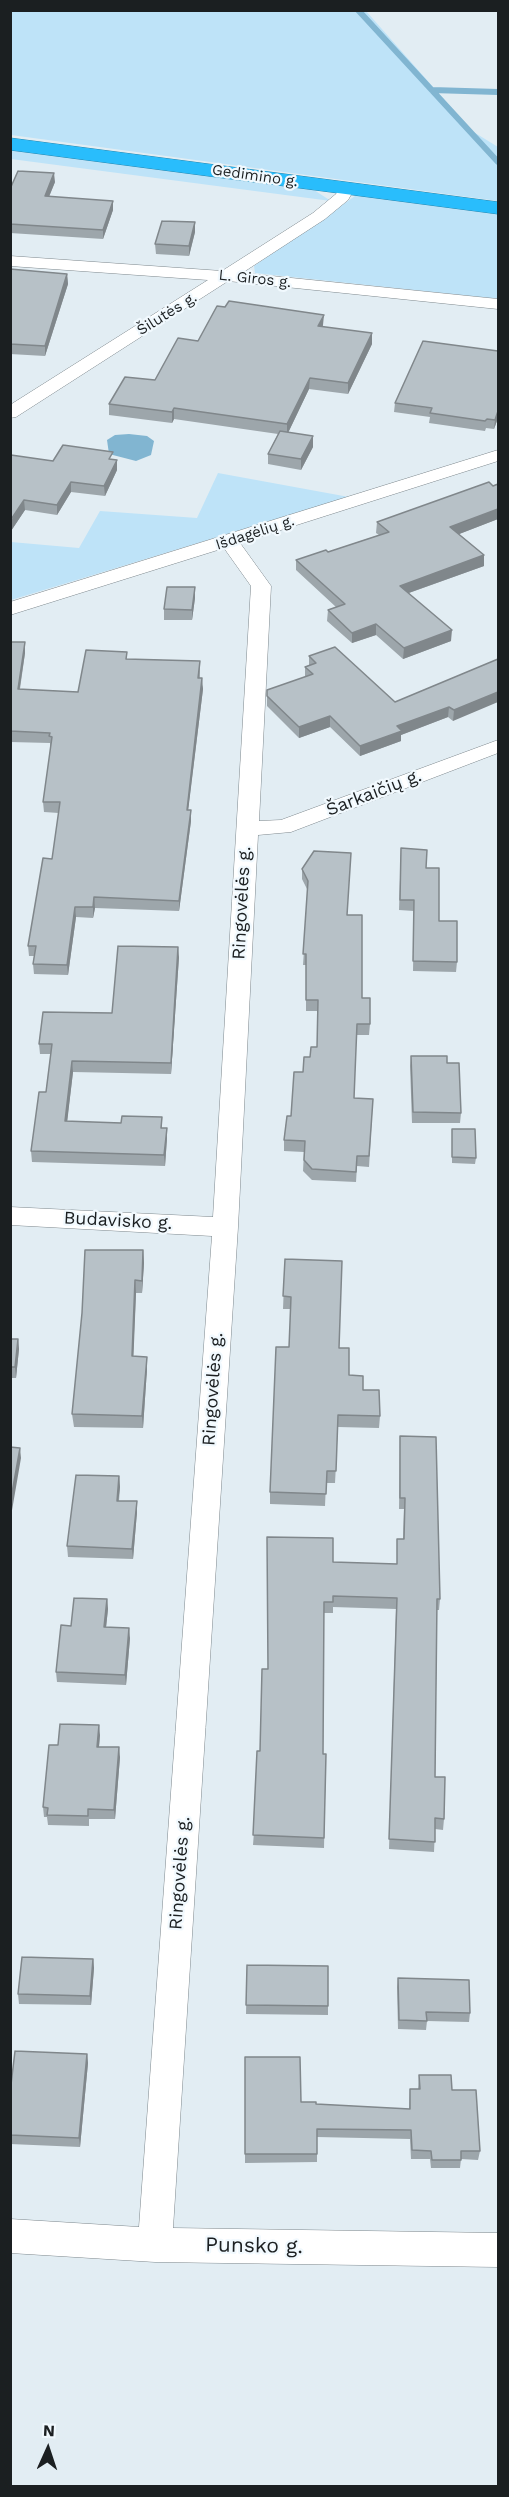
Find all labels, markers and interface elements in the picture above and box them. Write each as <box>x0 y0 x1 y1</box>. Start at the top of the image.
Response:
street label: Gedimino g. <box>211 161 299 191</box>
street label: L. Giros g. <box>218 266 292 292</box>
street label: Šilutės g. <box>134 289 200 339</box>
street label: Išdagėlių g. <box>213 512 297 554</box>
street label: Šarkaičių g. <box>323 765 425 821</box>
street label: Ringovėlės g. <box>228 846 256 960</box>
street label: Budavisko g. <box>63 1207 173 1235</box>
street label: Ringovėlės g. <box>198 1331 228 1447</box>
street label: Ringovėlės g. <box>165 1815 195 1931</box>
street label: Punsko g. <box>205 2233 303 2259</box>
north arrow <box>18 2419 78 2479</box>
text: N <box>43 2421 55 2440</box>

